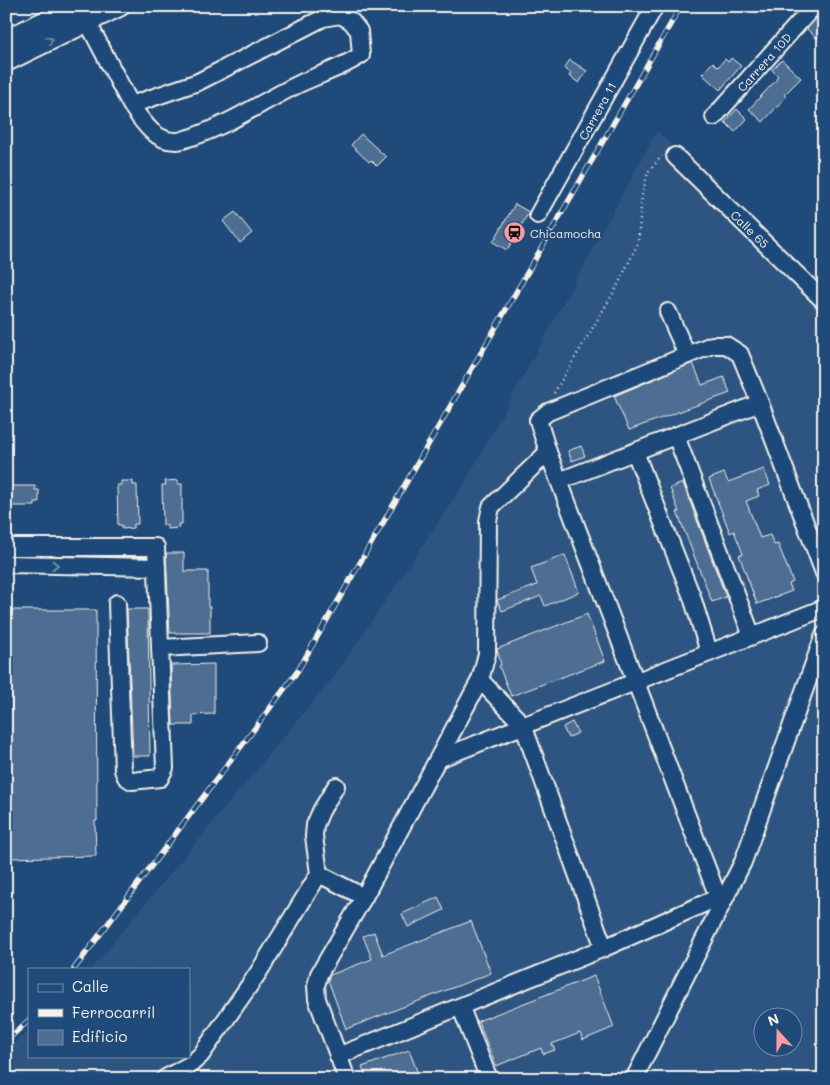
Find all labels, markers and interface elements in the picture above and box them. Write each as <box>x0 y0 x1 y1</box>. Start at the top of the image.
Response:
street label: Carrera 10D <box>733 29 795 95</box>
one-way arrow <box>45 35 54 46</box>
street label: Carrera 11 <box>575 79 619 143</box>
street label: Calle 65 <box>727 207 773 251</box>
station icon: Chicamocha <box>502 221 526 245</box>
place label: Chicamocha <box>530 225 602 241</box>
one-way arrow <box>52 560 59 570</box>
legend <box>28 968 190 1058</box>
text: Calle <box>72 976 109 996</box>
text: Ferrocarril <box>72 1002 155 1022</box>
north arrow <box>752 1008 802 1058</box>
text: N <box>765 1009 782 1030</box>
text: Edificio <box>72 1026 128 1046</box>

